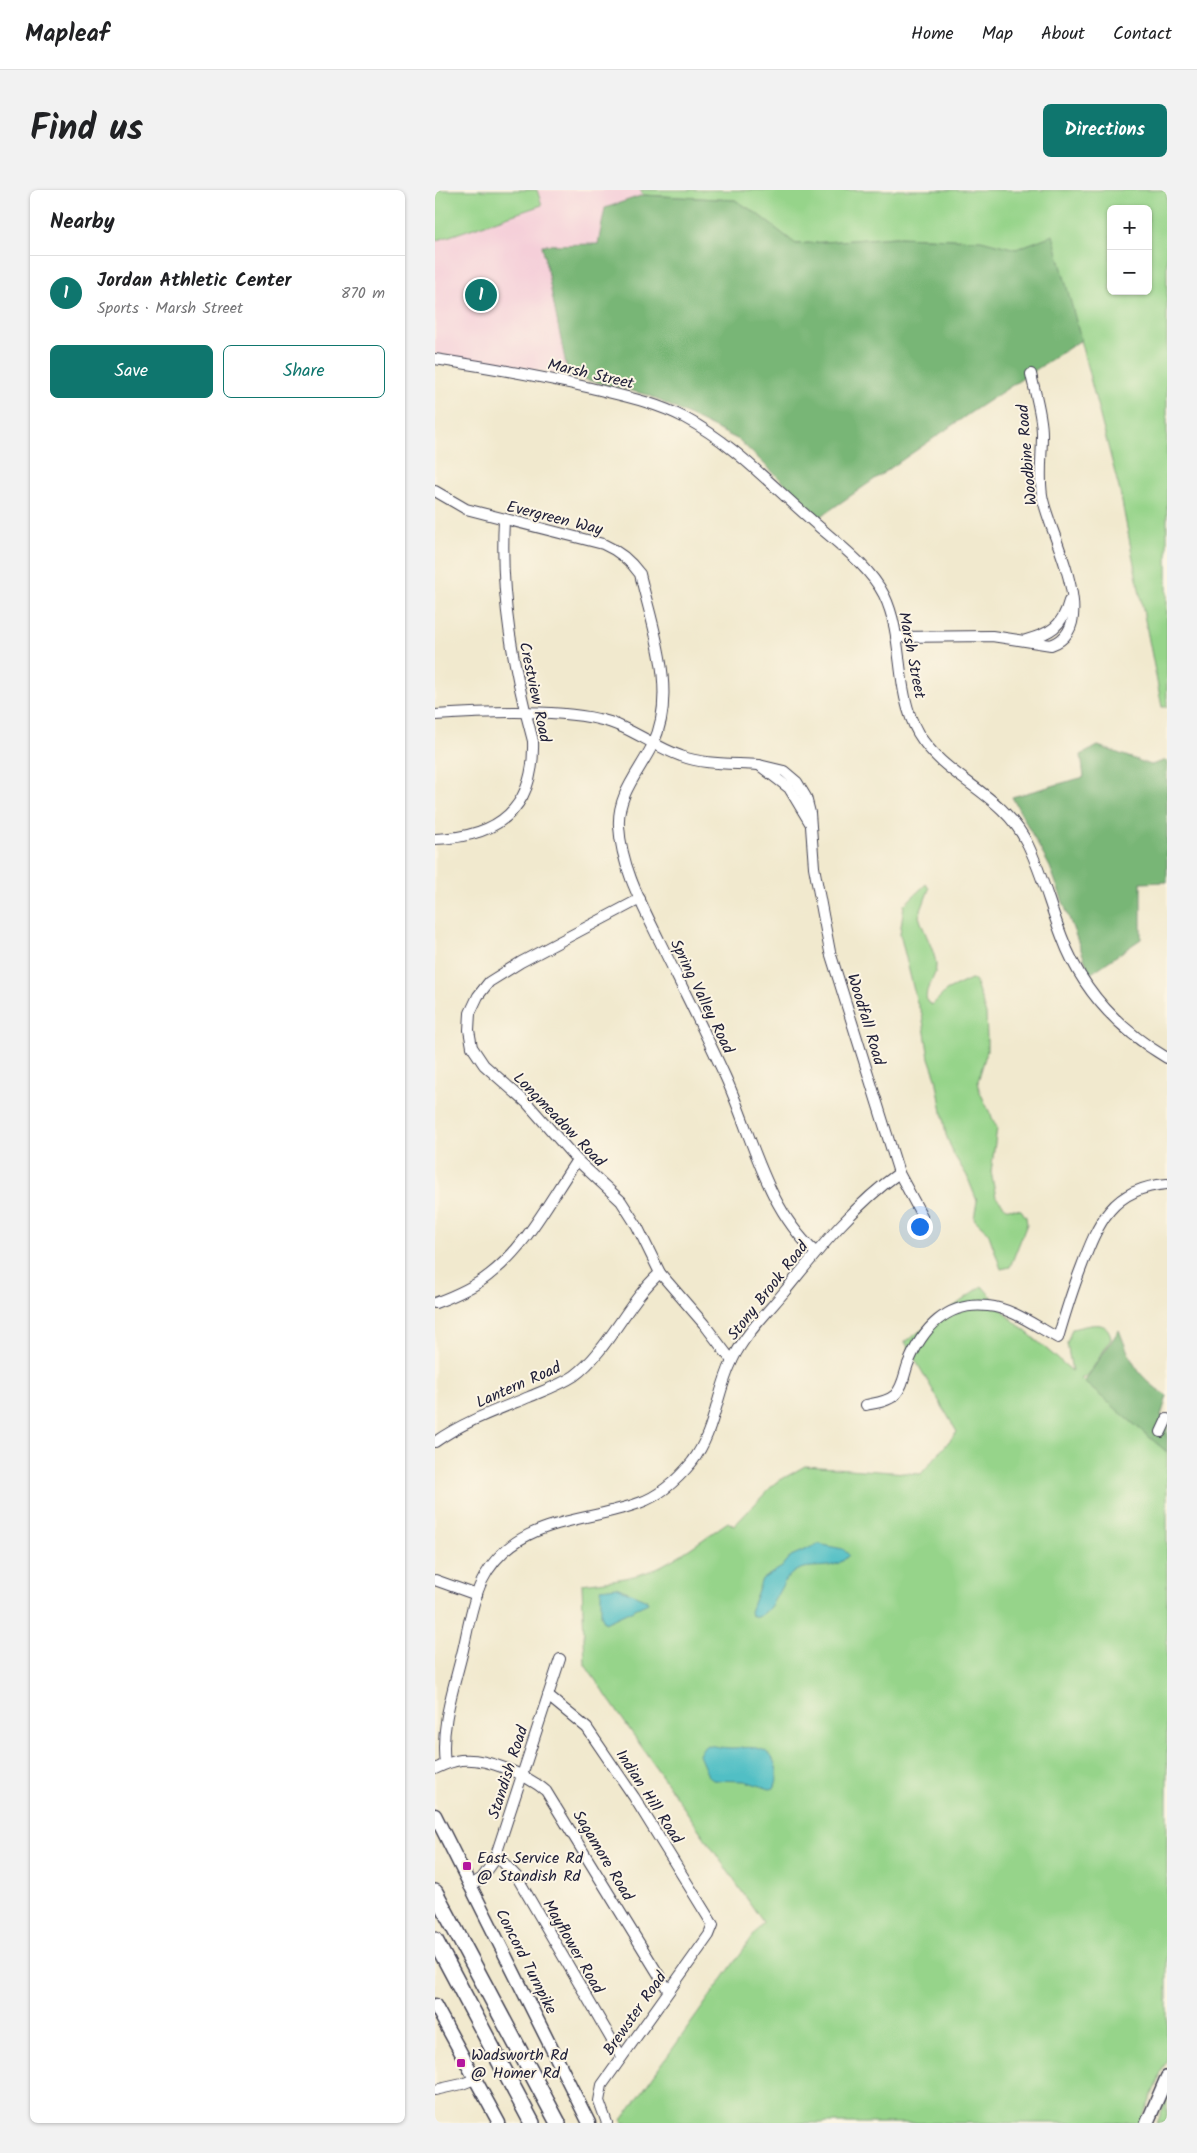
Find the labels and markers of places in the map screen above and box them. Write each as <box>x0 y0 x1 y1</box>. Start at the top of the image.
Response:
pin: 1 <box>465 276 497 314</box>
place label: East Service Rd @ Standish Rd <box>477 1846 584 1889</box>
marker: East Service Rd @ Standish Rd <box>461 1860 473 1872</box>
place label: Wadsworth Rd @ Homer Rd <box>471 2043 569 2086</box>
marker: Wadsworth Rd @ Homer Rd <box>455 2057 467 2069</box>

